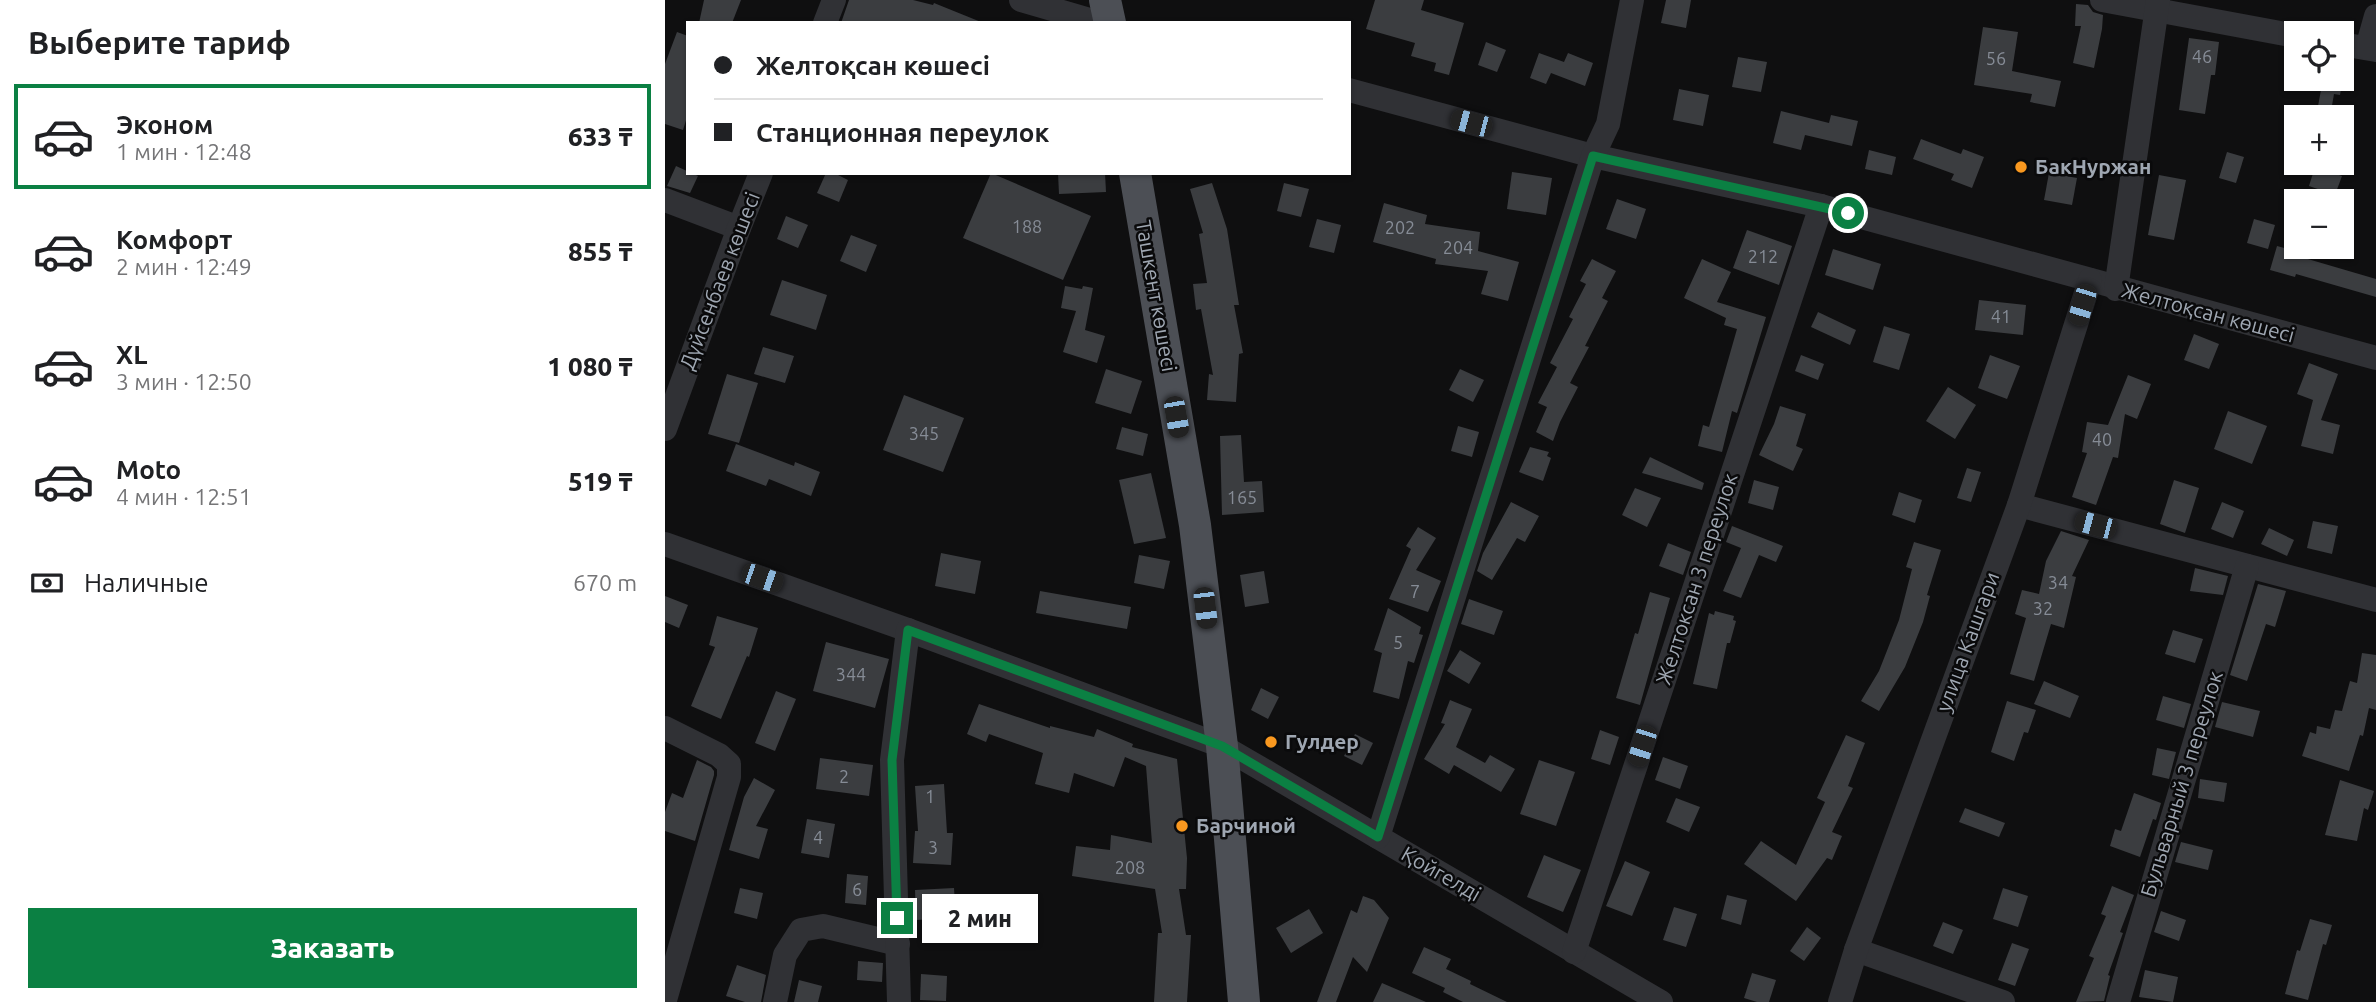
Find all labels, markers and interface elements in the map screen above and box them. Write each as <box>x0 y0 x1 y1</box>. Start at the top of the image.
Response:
map controls <box>2284 21 2354 259</box>
button: locate <box>2284 21 2354 91</box>
text: Выберите тариф <box>28 24 291 60</box>
house number: 46 <box>2192 46 2212 66</box>
house number: 56 <box>1986 48 2006 68</box>
text: Желтоқсан көшесі <box>756 51 990 80</box>
icon: car <box>32 105 95 168</box>
button: + <box>2284 105 2354 175</box>
car <box>1448 107 1495 139</box>
text: Эконом <box>116 110 213 139</box>
text: Станционная переулок <box>756 118 1049 147</box>
text: 633 ₸ <box>568 122 633 151</box>
text: 1 мин · 12:48 <box>116 139 252 164</box>
place label: БакНуржан <box>2035 154 2151 178</box>
marker: БакНуржан <box>2013 159 2029 175</box>
street label: Дүйсенбаев көшесі <box>674 188 764 373</box>
button: − <box>2284 189 2354 259</box>
route start <box>1832 197 1864 229</box>
house number: 188 <box>1012 216 1042 236</box>
house number: 202 <box>1385 217 1415 237</box>
street label: Ташкент көшесі <box>1132 218 1182 373</box>
icon: car <box>32 220 95 283</box>
text: Комфорт <box>116 225 232 254</box>
text: 855 ₸ <box>568 237 633 266</box>
house number: 204 <box>1443 237 1473 257</box>
house number: 212 <box>1748 246 1778 266</box>
text: 2 мин · 12:49 <box>116 254 252 279</box>
street label: Желтоқсан көшесі <box>2119 277 2297 347</box>
car <box>2066 282 2099 328</box>
house number: 41 <box>1991 306 2011 326</box>
icon: car <box>32 335 95 398</box>
text: XL <box>116 340 147 369</box>
text: 1 080 ₸ <box>547 352 633 381</box>
text: 3 мин · 12:50 <box>116 369 252 394</box>
car <box>1163 394 1190 440</box>
house number: 345 <box>909 423 939 443</box>
house number: 40 <box>2092 429 2112 449</box>
icon: car <box>32 450 95 513</box>
text: Moto <box>116 455 181 484</box>
text: 519 ₸ <box>568 467 633 496</box>
street label: Желтоксан 3 переулок <box>1651 470 1742 687</box>
text: 4 мин · 12:51 <box>116 484 252 509</box>
house number: 165 <box>1227 487 1257 507</box>
car <box>2072 509 2119 541</box>
car <box>739 561 786 595</box>
icon: cash <box>28 564 66 602</box>
text: Наличные <box>84 568 209 597</box>
street label: улица Кашгари <box>1931 569 2003 715</box>
text: 670 m <box>573 570 637 595</box>
house number: 34 <box>2048 572 2068 592</box>
house number: 7 <box>1410 581 1420 601</box>
car <box>1193 586 1218 630</box>
house number: 32 <box>2033 598 2053 618</box>
house number: 5 <box>1393 632 1403 652</box>
house number: 344 <box>836 664 866 684</box>
street label: Бульварный 3 переулок <box>2135 668 2227 900</box>
car <box>1626 723 1659 769</box>
place label: Гулдер <box>1285 729 1359 753</box>
marker: Гулдер <box>1263 734 1279 750</box>
house number: 2 <box>839 766 849 786</box>
house number: 1 <box>925 786 935 806</box>
place label: Барчиной <box>1196 813 1296 837</box>
marker: Барчиной <box>1174 818 1190 834</box>
house number: 4 <box>813 827 823 847</box>
house number: 3 <box>928 837 938 857</box>
street label: Қойгелді <box>1398 841 1485 905</box>
house number: 208 <box>1115 857 1145 877</box>
house number: 6 <box>852 879 862 899</box>
callout: 2 мин <box>921 894 1037 942</box>
route end <box>881 902 913 934</box>
text: 2 мин <box>948 906 1012 931</box>
button: Заказать <box>28 908 637 988</box>

